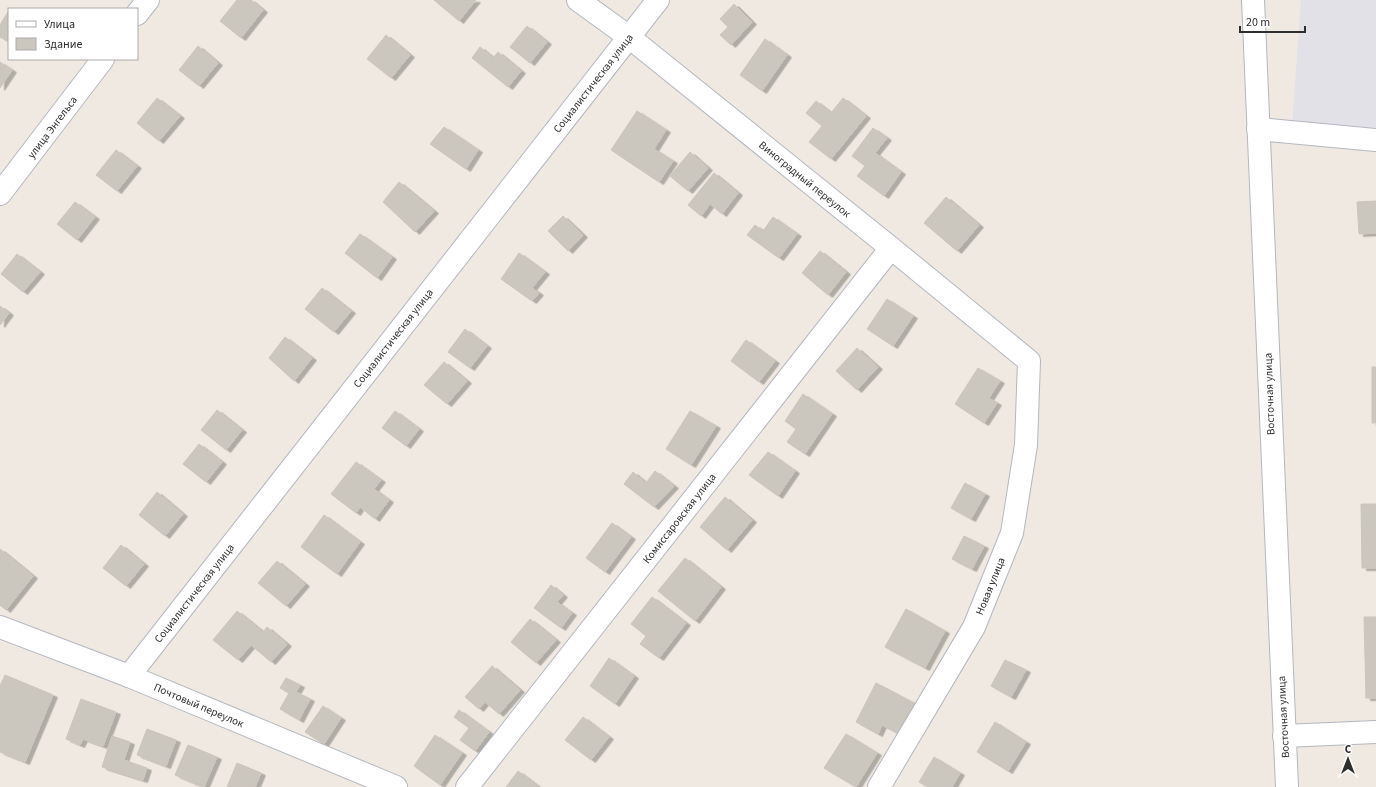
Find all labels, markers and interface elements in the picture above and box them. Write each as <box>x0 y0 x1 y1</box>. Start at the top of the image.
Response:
legend <box>8 8 138 60</box>
scale bar <box>1240 8 1305 34</box>
text: 20 m <box>1246 14 1270 31</box>
text: Улица <box>44 16 75 33</box>
street label: Социалистическая улица <box>550 31 637 136</box>
text: Здание <box>44 36 83 53</box>
street label: улица Энгельса <box>24 93 81 162</box>
street label: Виноградный переулок <box>756 138 854 221</box>
street label: Социалистическая улица <box>350 286 437 391</box>
street label: Восточная улица <box>1261 353 1278 435</box>
street label: Комиссаровская улица <box>639 470 719 567</box>
street label: Социалистическая улица <box>151 541 238 646</box>
street label: Новая улица <box>972 555 1009 617</box>
street label: Восточная улица <box>1274 676 1293 758</box>
street label: Почтовый переулок <box>151 680 247 731</box>
north arrow <box>1328 739 1368 779</box>
text: С <box>1345 742 1352 757</box>

